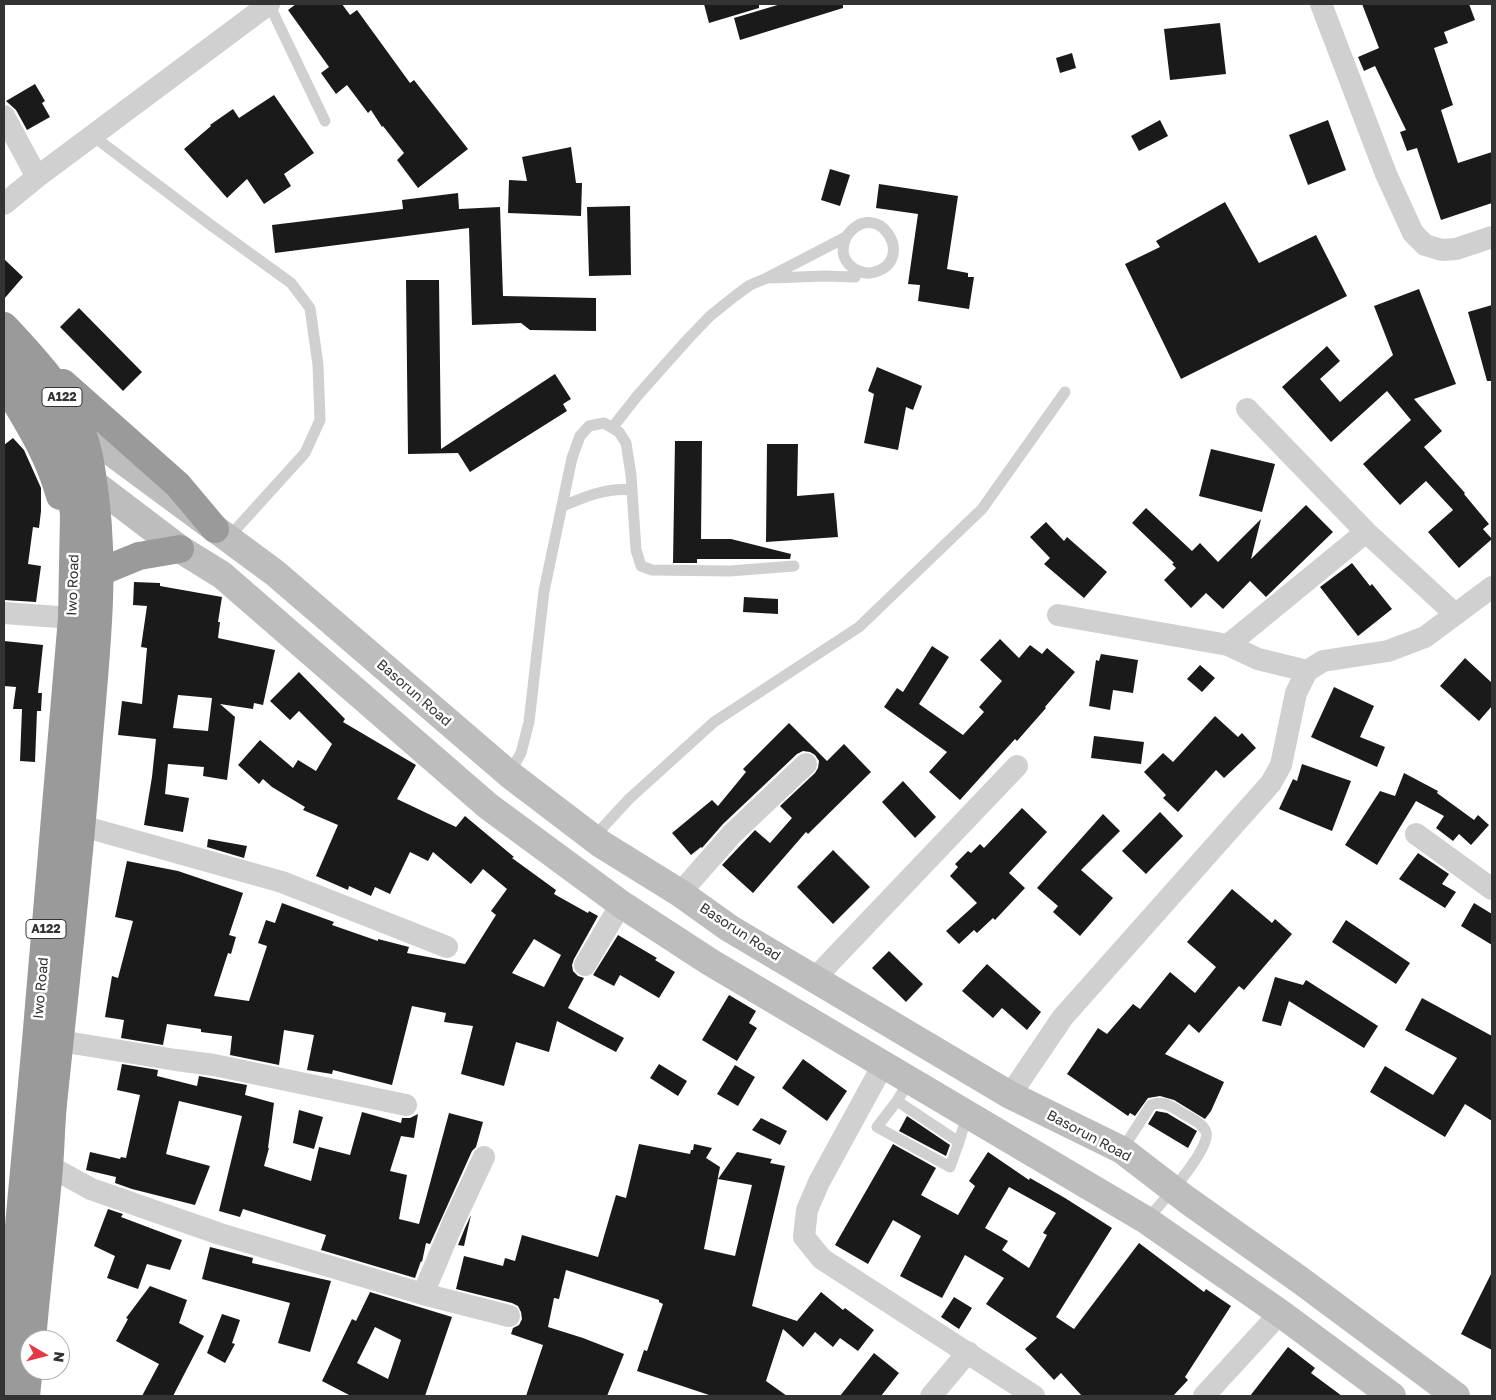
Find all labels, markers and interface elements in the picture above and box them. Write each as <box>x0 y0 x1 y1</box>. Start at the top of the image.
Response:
road number: A122 <box>42 388 82 407</box>
street label: Iwo Road <box>64 554 82 616</box>
street label: Basorun Road <box>373 656 455 730</box>
street label: Basorun Road <box>696 900 784 964</box>
road number: A122 <box>26 920 66 939</box>
street label: Iwo Road <box>30 956 52 1020</box>
street label: Basorun Road <box>1044 1107 1134 1165</box>
north arrow <box>20 1330 70 1380</box>
text: N <box>50 1351 69 1363</box>

